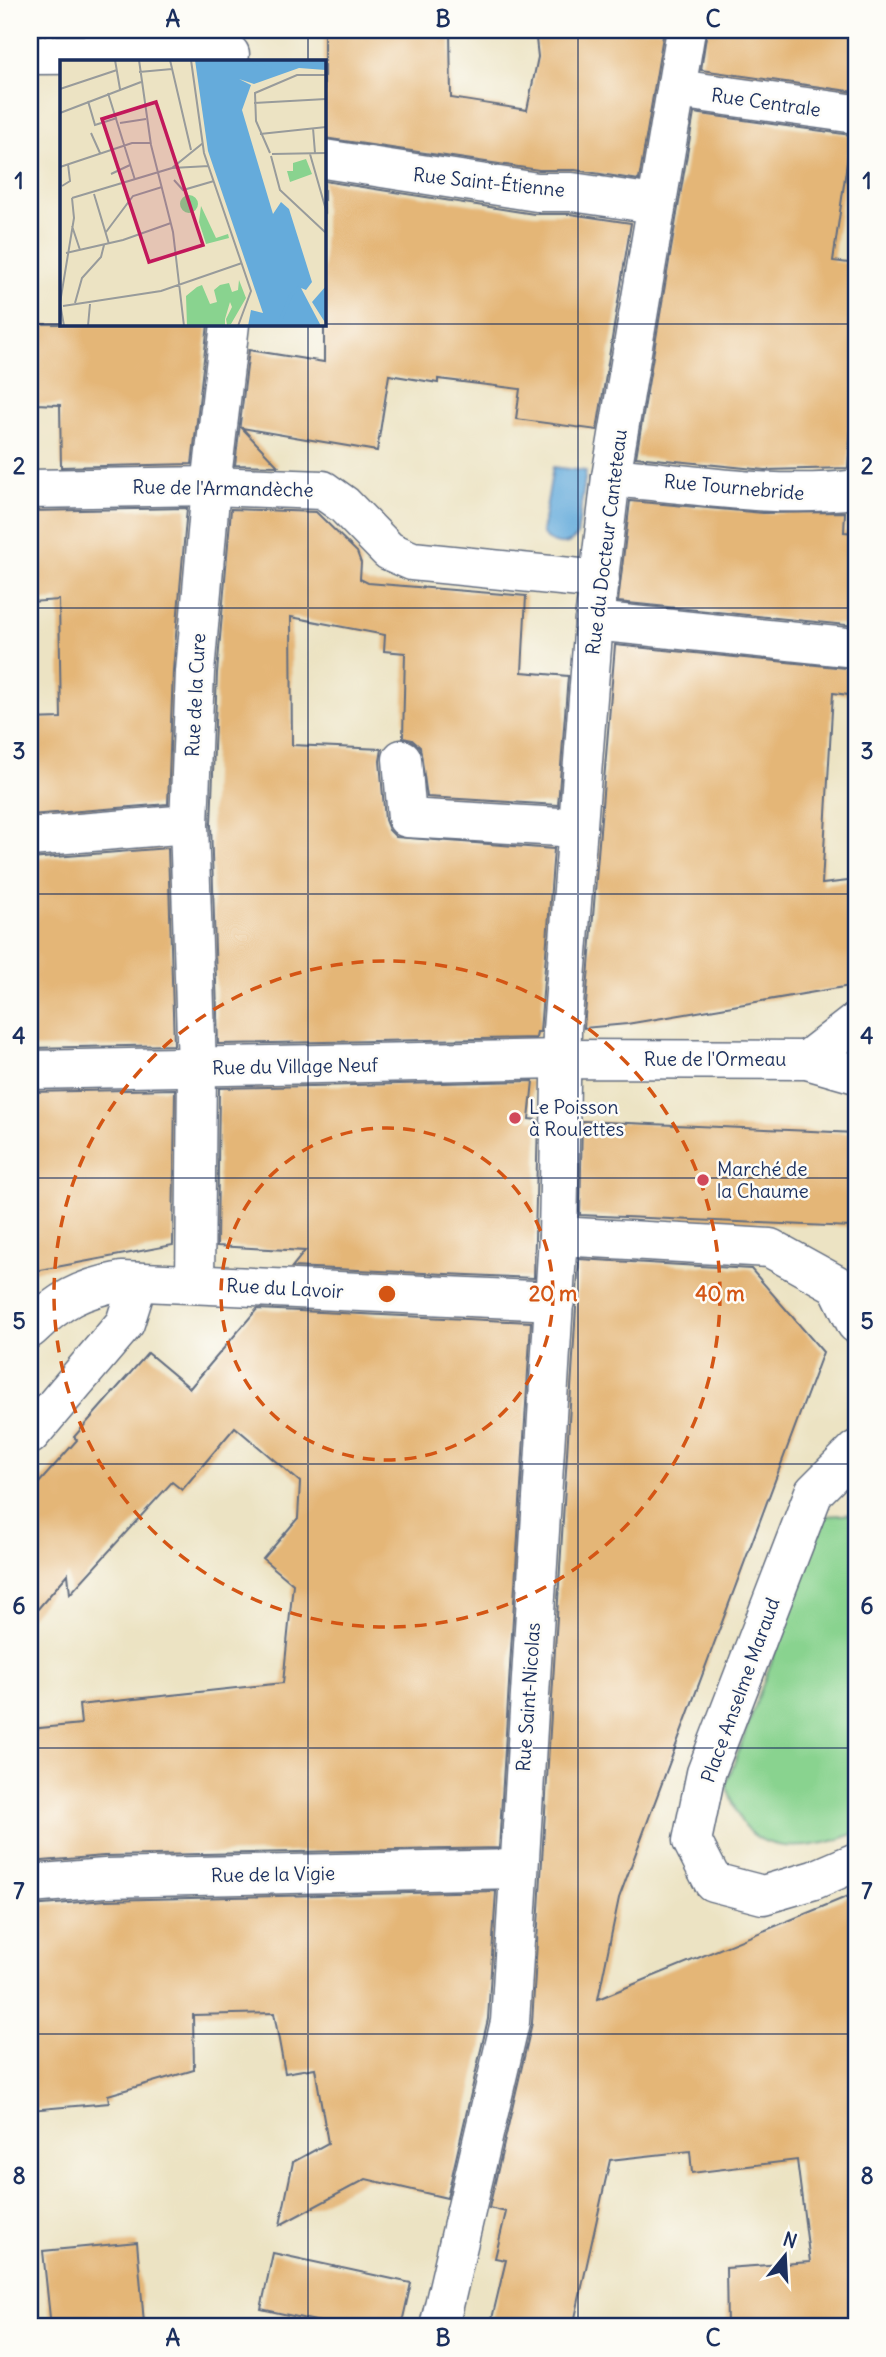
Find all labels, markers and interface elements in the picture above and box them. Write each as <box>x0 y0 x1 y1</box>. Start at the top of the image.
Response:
text: A <box>166 4 181 33</box>
text: B <box>435 4 451 33</box>
text: C <box>705 4 721 33</box>
inset map <box>60 60 326 326</box>
street label: Rue Centrale <box>710 82 822 122</box>
street label: Rue Saint-Étienne <box>412 162 566 202</box>
text: 1 <box>14 166 24 195</box>
text: 1 <box>862 166 872 195</box>
street label: Rue du Docteur Canteteau <box>580 428 632 656</box>
text: 2 <box>13 451 26 480</box>
text: 2 <box>861 451 874 480</box>
street label: Rue Tournebride <box>663 469 805 505</box>
street label: Rue de l'Armandèche <box>132 474 314 502</box>
street label: Rue de la Cure <box>180 632 210 758</box>
text: 3 <box>12 736 26 765</box>
text: 3 <box>860 736 874 765</box>
text: 4 <box>12 1021 26 1050</box>
text: 4 <box>860 1021 874 1050</box>
street label: Rue de l'Ormeau <box>644 1047 786 1071</box>
street label: Rue du Village Neuf <box>212 1053 379 1079</box>
place label: Le Poisson à Roulettes <box>529 1095 624 1141</box>
marker: Le Poisson à Roulettes <box>507 1110 523 1126</box>
place label: Marché de la Chaume <box>717 1157 809 1203</box>
marker: Marché de la Chaume <box>695 1172 711 1188</box>
street label: Rue du Lavoir <box>226 1273 345 1303</box>
text: 20 m <box>529 1280 578 1307</box>
text: 40 m <box>695 1280 745 1307</box>
centre of rings <box>375 1282 399 1306</box>
text: 5 <box>12 1306 26 1335</box>
text: 5 <box>860 1306 874 1335</box>
text: 6 <box>12 1591 26 1620</box>
text: 6 <box>860 1591 874 1620</box>
street label: Place Anselme Maraud <box>695 1594 785 1786</box>
street label: Rue Saint-Nicolas <box>511 1622 545 1772</box>
street label: Rue de la Vigie <box>211 1861 335 1887</box>
text: 7 <box>13 1876 25 1905</box>
text: 7 <box>861 1876 873 1905</box>
text: 8 <box>12 2161 26 2190</box>
text: 8 <box>860 2161 874 2190</box>
north arrow <box>750 2220 820 2290</box>
text: N <box>780 2226 800 2253</box>
text: A <box>166 2323 181 2352</box>
text: B <box>435 2323 451 2352</box>
text: C <box>705 2323 721 2352</box>

